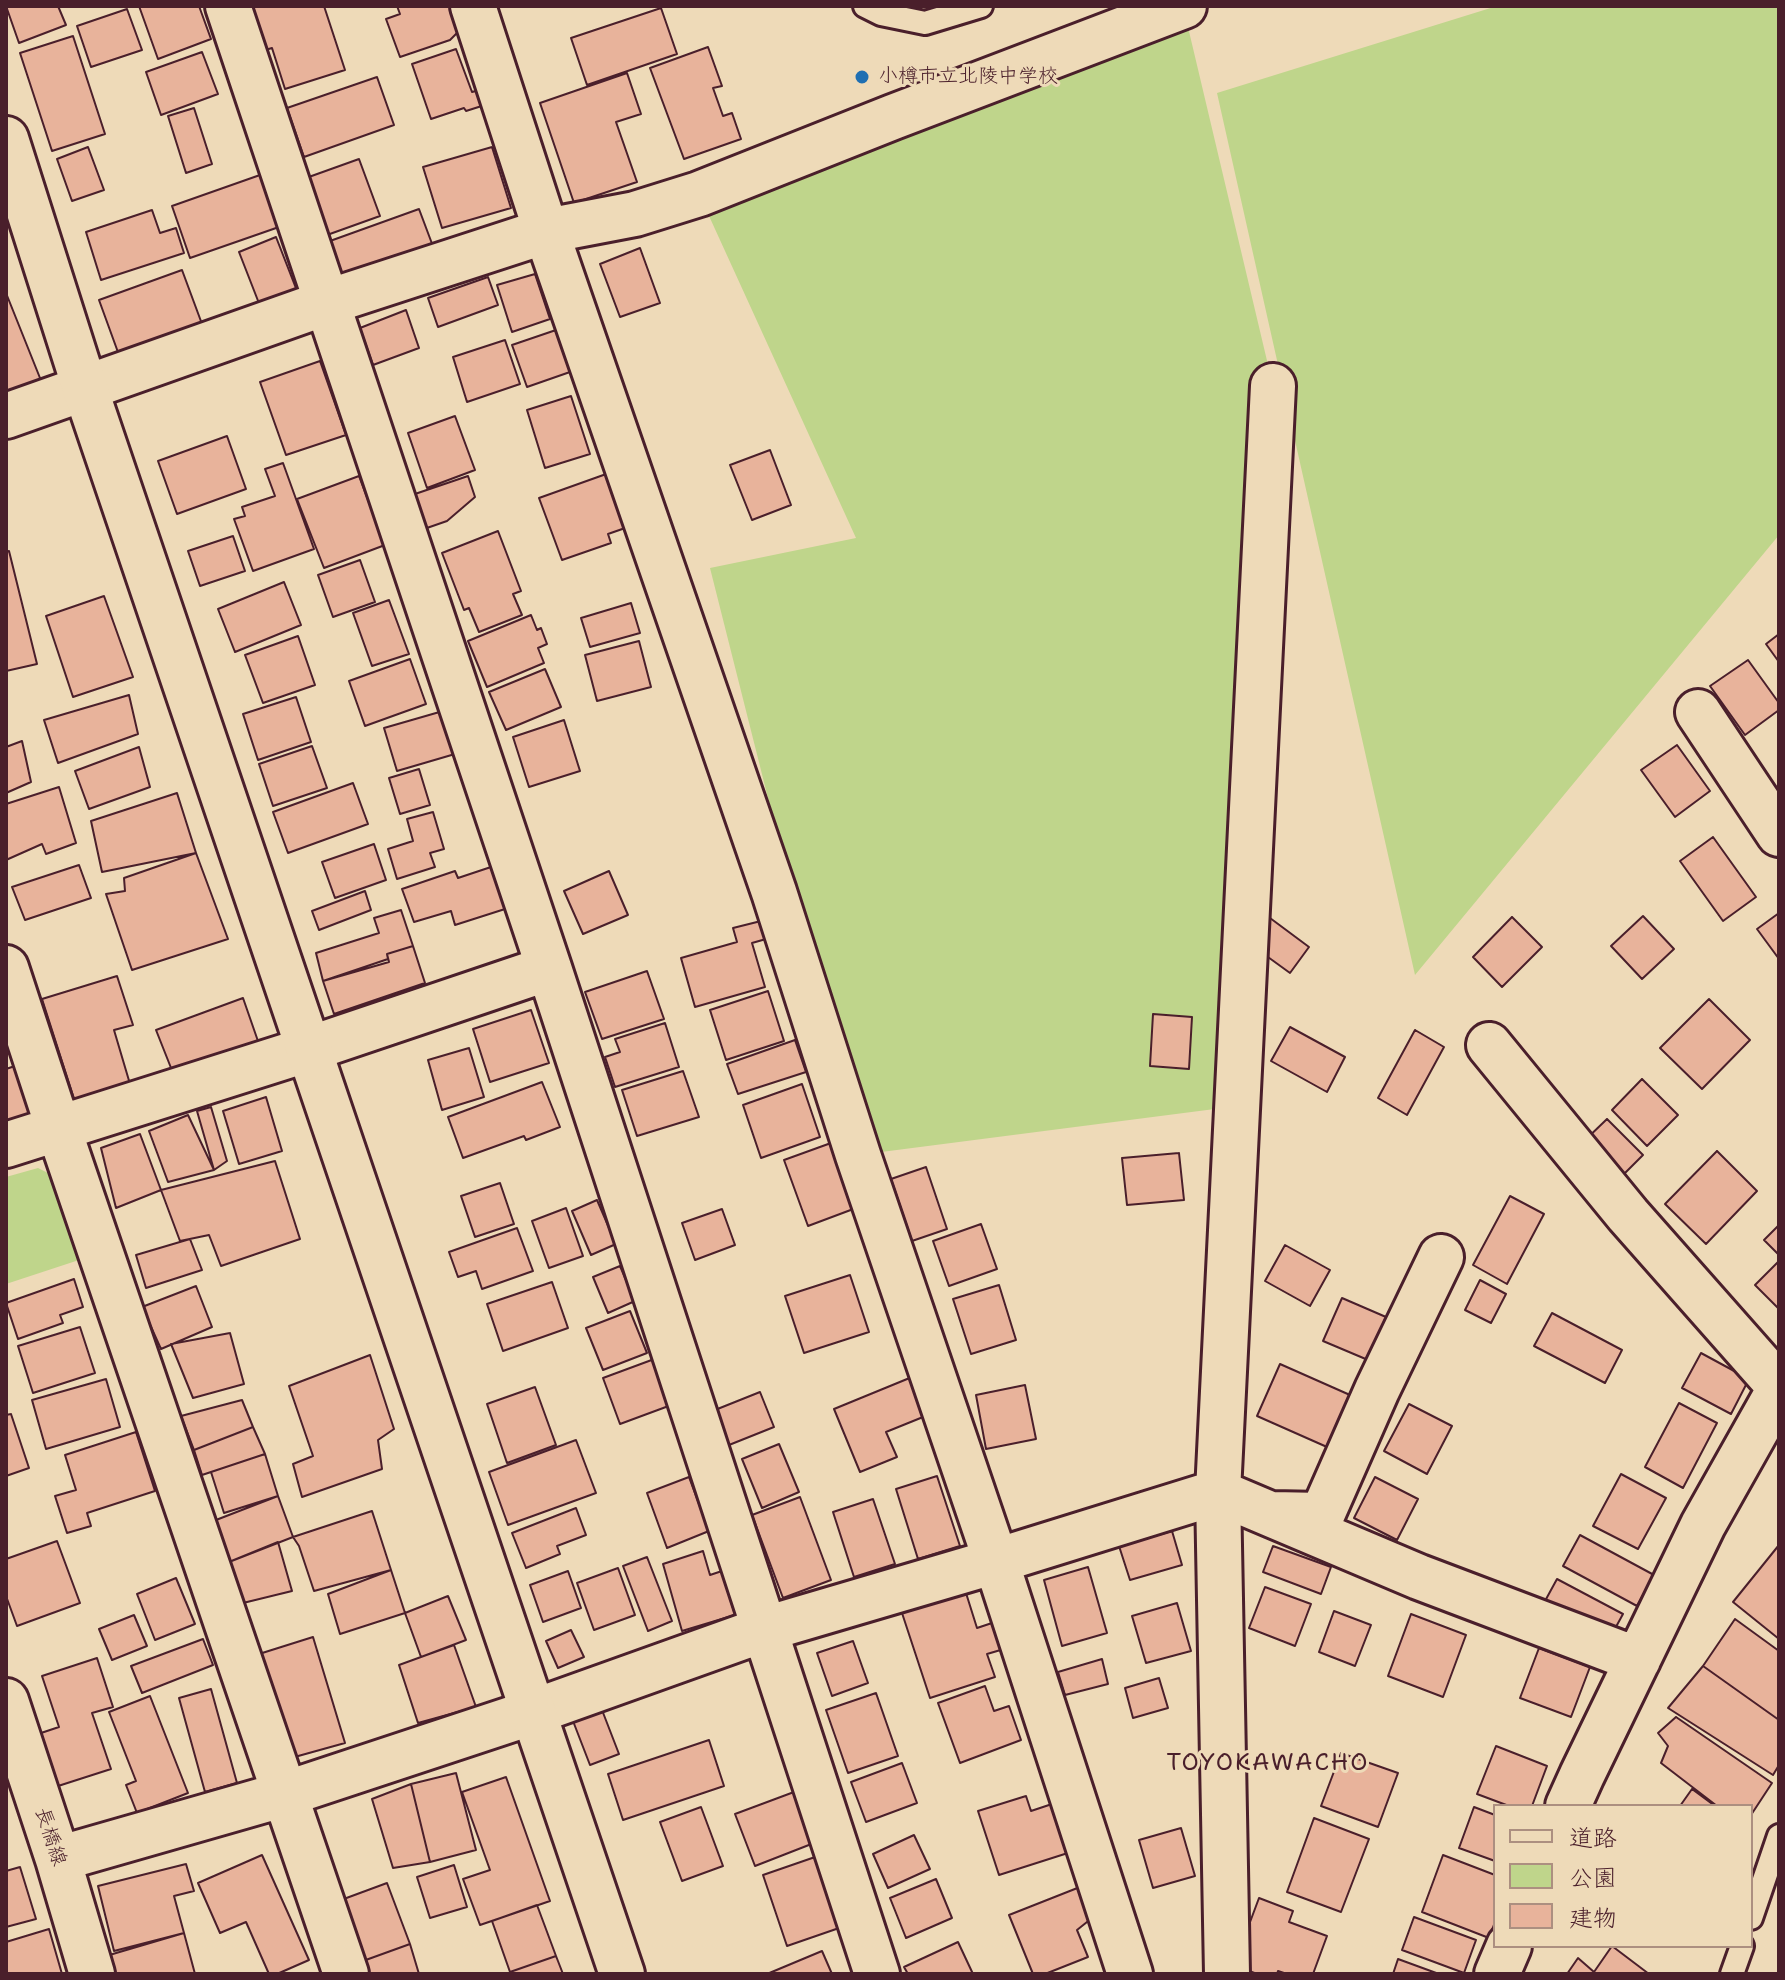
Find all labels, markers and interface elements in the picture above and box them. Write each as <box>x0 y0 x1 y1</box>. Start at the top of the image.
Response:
place label: 小樽市立北陵中学校 <box>878 65 1058 89</box>
marker: 小樽市立北陵中学校 <box>853 68 871 86</box>
district label: TOYOKAWACHO <box>1167 1750 1369 1778</box>
legend <box>1493 1804 1753 1948</box>
street label: 長橋線 <box>29 1805 71 1869</box>
text: 道路 <box>1569 1822 1617 1854</box>
text: 公園 <box>1569 1862 1617 1894</box>
text: 建物 <box>1569 1902 1617 1934</box>

